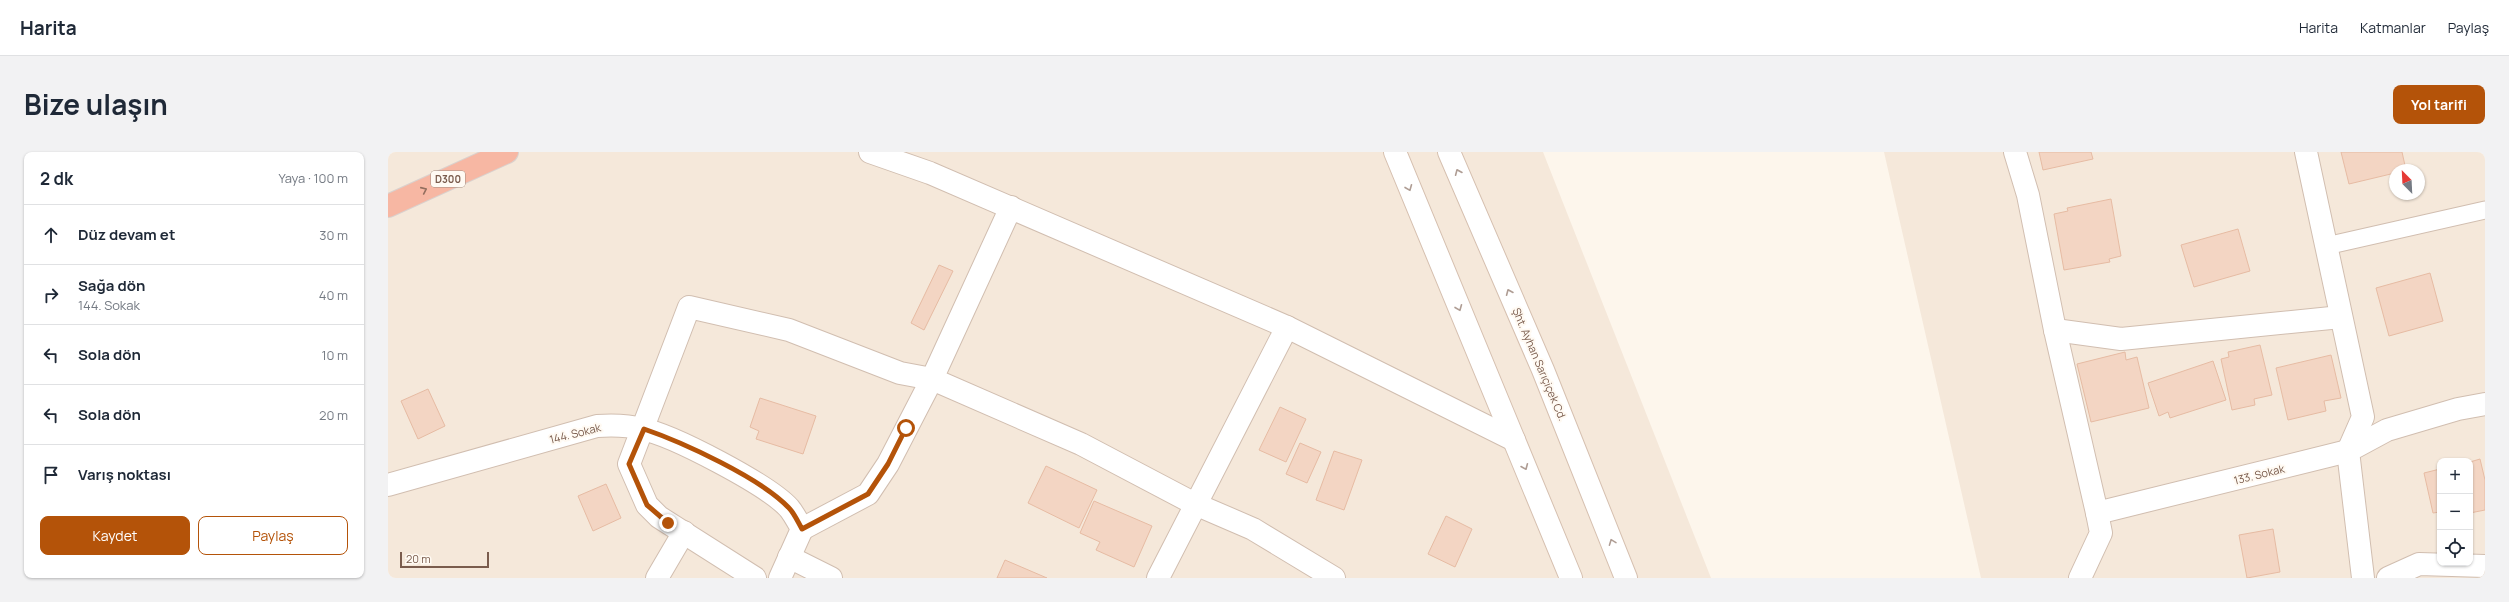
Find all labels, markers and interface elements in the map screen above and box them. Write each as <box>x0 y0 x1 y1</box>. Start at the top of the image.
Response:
text: Harita <box>20 15 77 41</box>
text: Harita <box>2299 18 2338 37</box>
text: Katmanlar <box>2360 18 2426 37</box>
text: Paylaş <box>2448 18 2489 37</box>
text: Bize ulaşın <box>24 85 168 123</box>
button: Yol tarifi <box>2393 85 2485 124</box>
north arrow <box>2389 164 2425 200</box>
text: 2 dk <box>40 167 73 190</box>
text: Yaya · 100 m <box>278 169 348 187</box>
one-way arrow <box>1455 169 1463 177</box>
road number: D300 <box>431 171 465 187</box>
one-way arrow <box>1405 185 1413 192</box>
one-way arrow <box>419 187 427 195</box>
icon: ahead <box>40 224 62 246</box>
text: Düz devam et <box>78 224 175 245</box>
text: 30 m <box>319 226 348 244</box>
text: Sağa dön <box>78 275 145 296</box>
icon: right <box>40 284 62 306</box>
text: 40 m <box>319 286 348 304</box>
one-way arrow <box>1506 288 1514 295</box>
text: 144. Sokak <box>78 296 140 314</box>
one-way arrow <box>1454 304 1462 312</box>
street label: Şht. Ayhan Sarıçiçek Cd. <box>1509 305 1571 423</box>
icon: left <box>40 344 62 366</box>
text: Sola dön <box>78 344 141 365</box>
text: 10 m <box>321 346 348 364</box>
icon: left <box>40 404 62 426</box>
text: Sola dön <box>78 404 141 425</box>
text: 20 m <box>319 406 348 424</box>
street label: 144. Sokak <box>548 419 603 447</box>
route start <box>897 419 915 437</box>
map controls <box>2437 458 2473 566</box>
button: + <box>2437 458 2473 494</box>
street label: 133. Sokak <box>2232 460 2286 488</box>
one-way arrow <box>1520 463 1528 471</box>
icon: arrive <box>40 464 62 486</box>
text: Varış noktası <box>78 464 171 485</box>
button: − <box>2437 494 2473 530</box>
route end <box>659 514 677 532</box>
button: Kaydet <box>40 516 190 555</box>
button: Paylaş <box>198 516 348 555</box>
button: locate <box>2437 530 2473 566</box>
one-way arrow <box>1608 538 1616 545</box>
scale bar <box>400 550 489 569</box>
text: 20 m <box>406 551 431 566</box>

